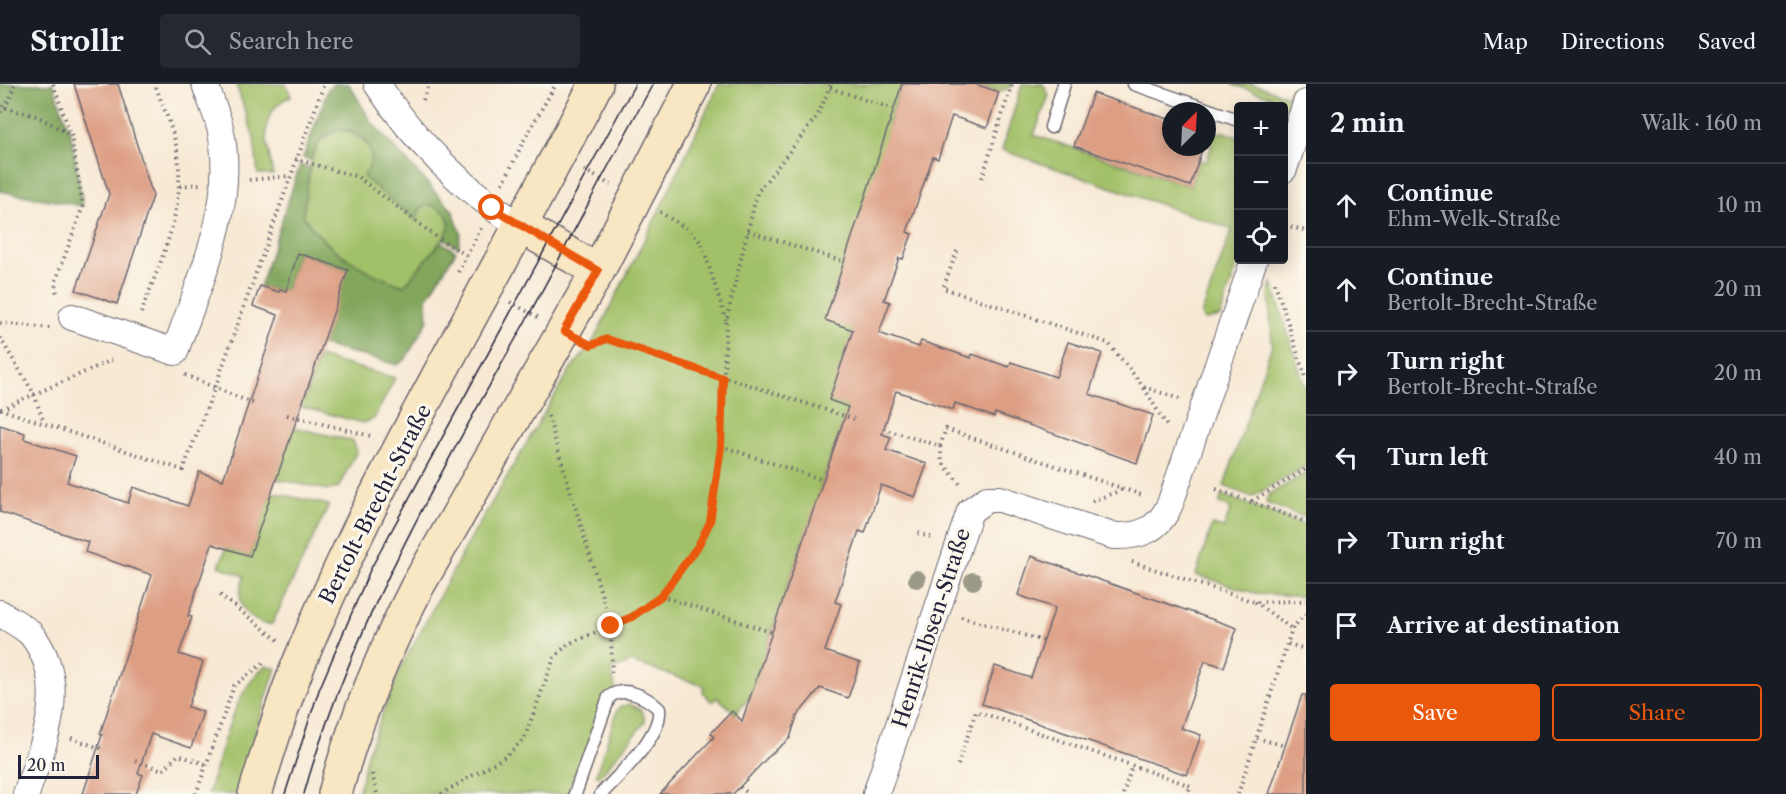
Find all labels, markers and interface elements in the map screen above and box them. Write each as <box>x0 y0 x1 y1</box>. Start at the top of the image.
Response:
search box <box>160 14 580 68</box>
text: Strollr <box>30 24 124 58</box>
icon: search <box>181 25 214 58</box>
text: Search here <box>229 28 353 55</box>
text: Map <box>1483 29 1528 54</box>
text: Directions <box>1561 29 1665 54</box>
text: Saved <box>1698 29 1756 54</box>
north arrow <box>1162 102 1216 156</box>
map controls <box>1234 102 1288 264</box>
button: + <box>1234 102 1288 156</box>
text: 2 min <box>1330 107 1405 139</box>
text: Walk · 160 m <box>1641 111 1762 135</box>
button: − <box>1234 156 1288 210</box>
text: Continue <box>1387 180 1493 207</box>
icon: ahead <box>1330 189 1363 222</box>
text: 10 m <box>1717 193 1762 217</box>
route start <box>478 194 504 220</box>
text: Ehm-Welk-Straße <box>1387 207 1560 231</box>
button: locate <box>1234 210 1288 264</box>
text: Continue <box>1387 264 1493 291</box>
icon: ahead <box>1330 273 1363 306</box>
text: 20 m <box>1714 277 1762 301</box>
text: Bertolt-Brecht-Straße <box>1387 291 1597 315</box>
text: Turn right <box>1387 348 1505 375</box>
icon: right <box>1330 357 1363 390</box>
text: 20 m <box>1714 361 1762 385</box>
text: Bertolt-Brecht-Straße <box>1387 375 1597 399</box>
street label: Bertolt-Brecht-Straße <box>314 400 436 608</box>
icon: left <box>1330 441 1363 474</box>
text: Turn left <box>1387 444 1488 471</box>
text: 40 m <box>1714 445 1762 469</box>
street label: Henrik-Ibsen-Straße <box>887 525 975 731</box>
icon: right <box>1330 525 1363 558</box>
text: Turn right <box>1387 528 1505 555</box>
text: 70 m <box>1716 529 1762 553</box>
icon: arrive <box>1330 609 1363 642</box>
route end <box>597 612 623 638</box>
text: Arrive at destination <box>1387 612 1620 639</box>
button: Save <box>1330 684 1540 741</box>
button: Share <box>1552 684 1762 741</box>
scale bar <box>18 752 99 780</box>
text: 20 m <box>27 755 66 775</box>

